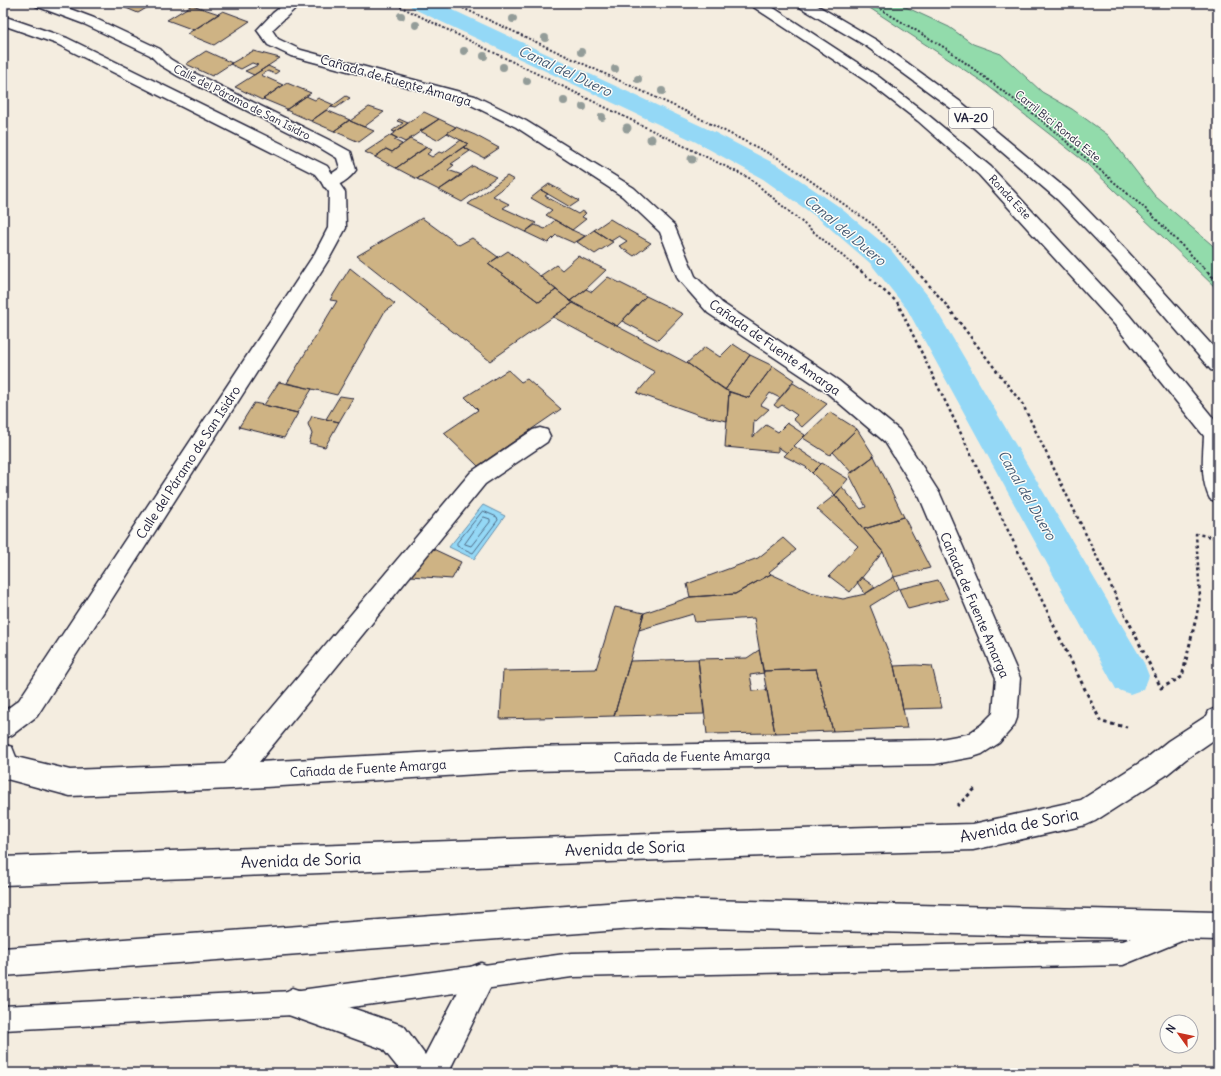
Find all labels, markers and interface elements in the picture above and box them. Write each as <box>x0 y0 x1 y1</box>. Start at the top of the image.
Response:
water label: Canal del Duero <box>515 42 616 101</box>
street label: Cañada de Fuente Amarga <box>318 51 474 110</box>
street label: Calle del Páramo de San Isidro <box>171 61 313 143</box>
street label: Carril Bici Ronda Este <box>1012 87 1104 165</box>
road number: VA-20 <box>949 108 993 128</box>
street label: Ronda Este <box>986 172 1034 222</box>
water label: Canal del Duero <box>801 191 890 270</box>
street label: Cañada de Fuente Amarga <box>706 295 844 399</box>
street label: Calle del Páramo de San Isidro <box>132 382 244 542</box>
water label: Canal del Duero <box>994 447 1061 544</box>
street label: Cañada de Fuente Amarga <box>936 530 1013 681</box>
street label: Cañada de Fuente Amarga <box>613 747 771 766</box>
street label: Cañada de Fuente Amarga <box>289 756 447 781</box>
street label: Avenida de Soria <box>958 804 1080 846</box>
street label: Avenida de Soria <box>564 836 686 860</box>
street label: Avenida de Soria <box>240 848 362 872</box>
north arrow <box>1159 1014 1199 1054</box>
text: N <box>1163 1022 1179 1036</box>

